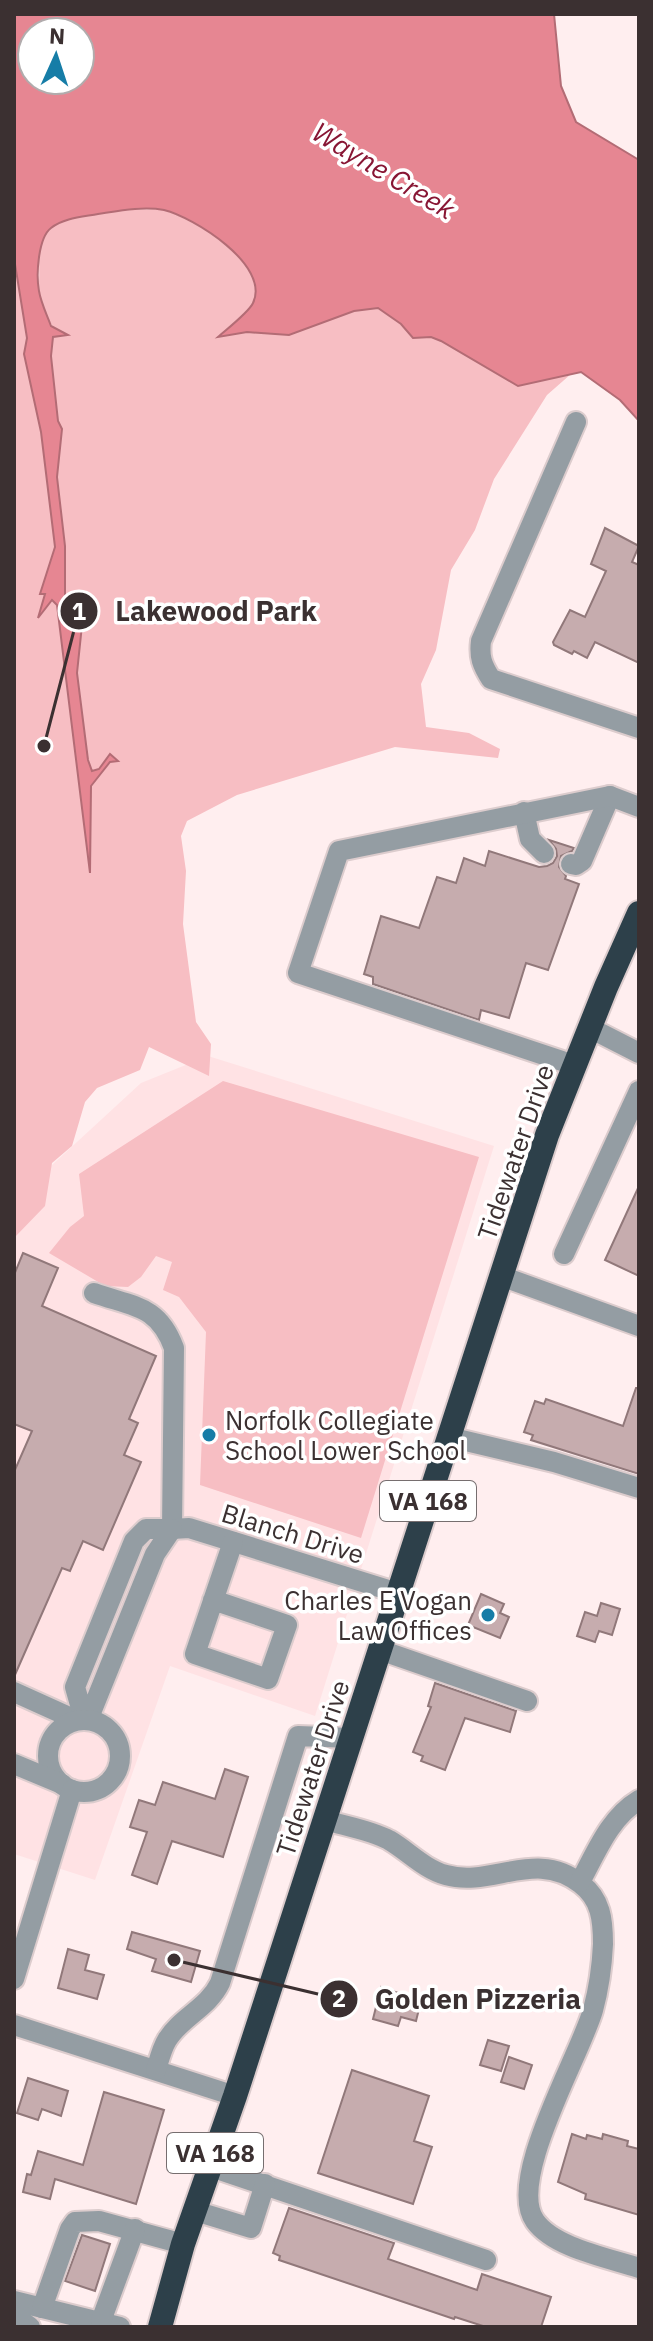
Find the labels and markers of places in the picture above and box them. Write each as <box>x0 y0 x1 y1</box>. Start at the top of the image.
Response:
callout: Lakewood Park <box>59 585 333 637</box>
place label: Norfolk Collegiate School Lower School <box>225 1403 466 1467</box>
marker: Norfolk Collegiate School Lower School <box>200 1426 218 1444</box>
place label: Charles E Vogan Law Offices <box>284 1583 472 1647</box>
marker: Charles E Vogan Law Offices <box>479 1606 497 1624</box>
callout: Golden Pizzeria <box>319 1973 597 2025</box>

